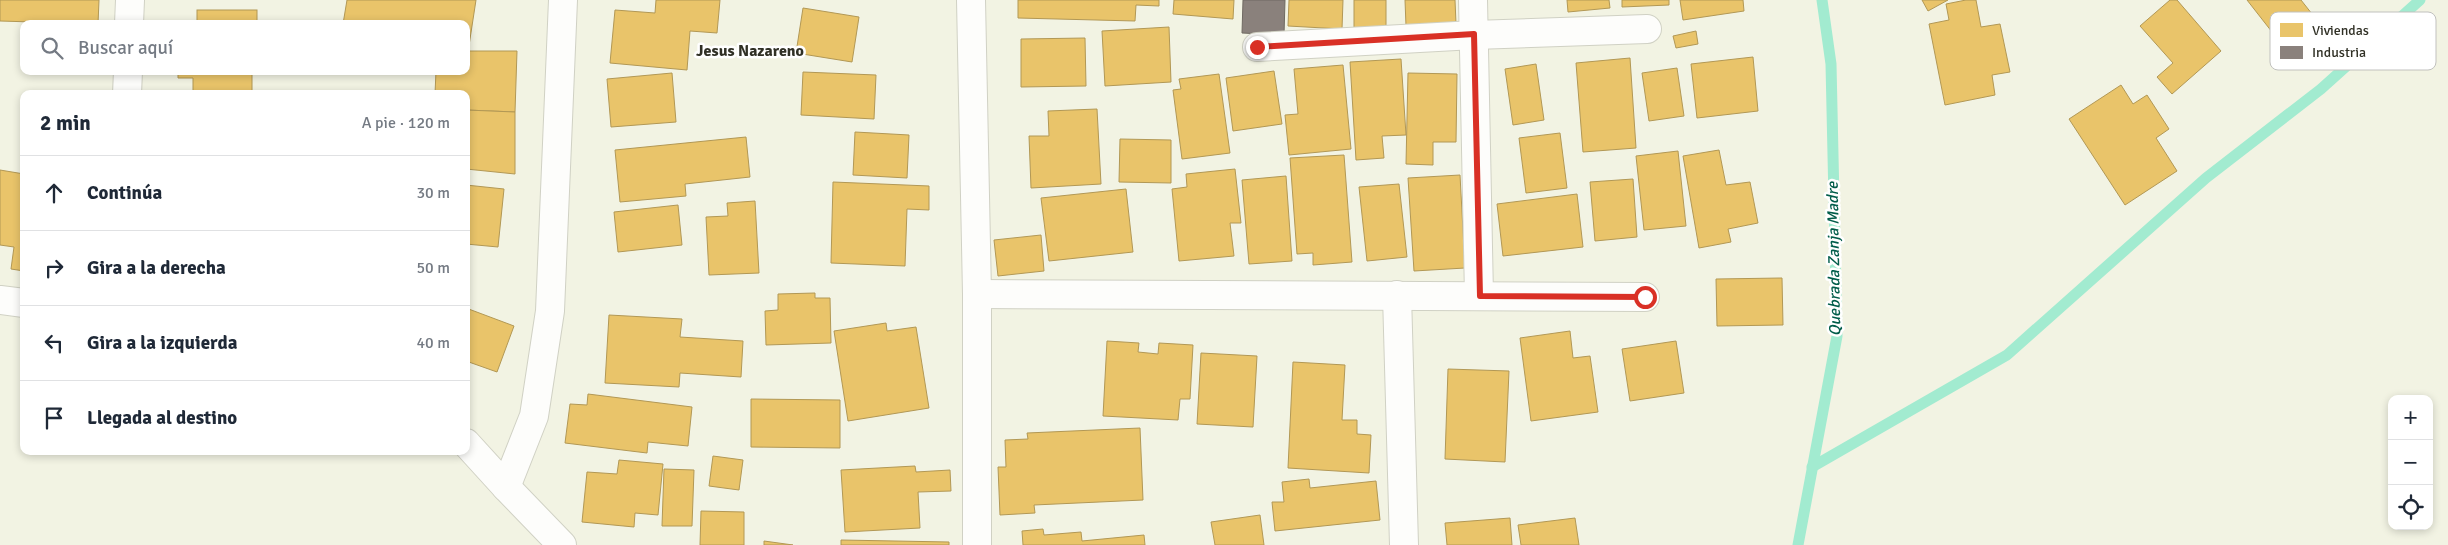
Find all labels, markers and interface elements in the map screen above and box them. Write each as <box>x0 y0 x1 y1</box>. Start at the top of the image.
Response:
legend <box>2270 12 2436 70</box>
search box <box>20 20 470 75</box>
text: Viviendas <box>2312 22 2369 39</box>
icon: search <box>38 34 66 62</box>
text: Buscar aquí <box>78 36 173 60</box>
route end <box>1246 36 1269 59</box>
district label: Jesus Nazareno <box>696 41 804 61</box>
text: Industria <box>2312 44 2366 61</box>
text: 2 min <box>40 110 91 136</box>
text: A pie · 120 m <box>362 113 450 133</box>
icon: ahead <box>40 179 68 207</box>
text: Continúa <box>87 181 162 205</box>
water label: Quebrada Zanja Madre <box>1823 181 1845 336</box>
text: 30 m <box>416 183 450 203</box>
icon: right <box>40 254 68 282</box>
text: Gira a la derecha <box>87 256 226 280</box>
text: 50 m <box>416 258 450 278</box>
route start <box>1634 286 1657 309</box>
icon: left <box>40 329 68 357</box>
text: Gira a la izquierda <box>87 331 237 355</box>
text: 40 m <box>416 333 450 353</box>
map controls <box>2388 395 2433 530</box>
button: + <box>2388 395 2433 440</box>
icon: arrive <box>40 404 68 432</box>
text: Llegada al destino <box>87 406 237 430</box>
button: − <box>2388 440 2433 485</box>
button: locate <box>2388 485 2433 530</box>

